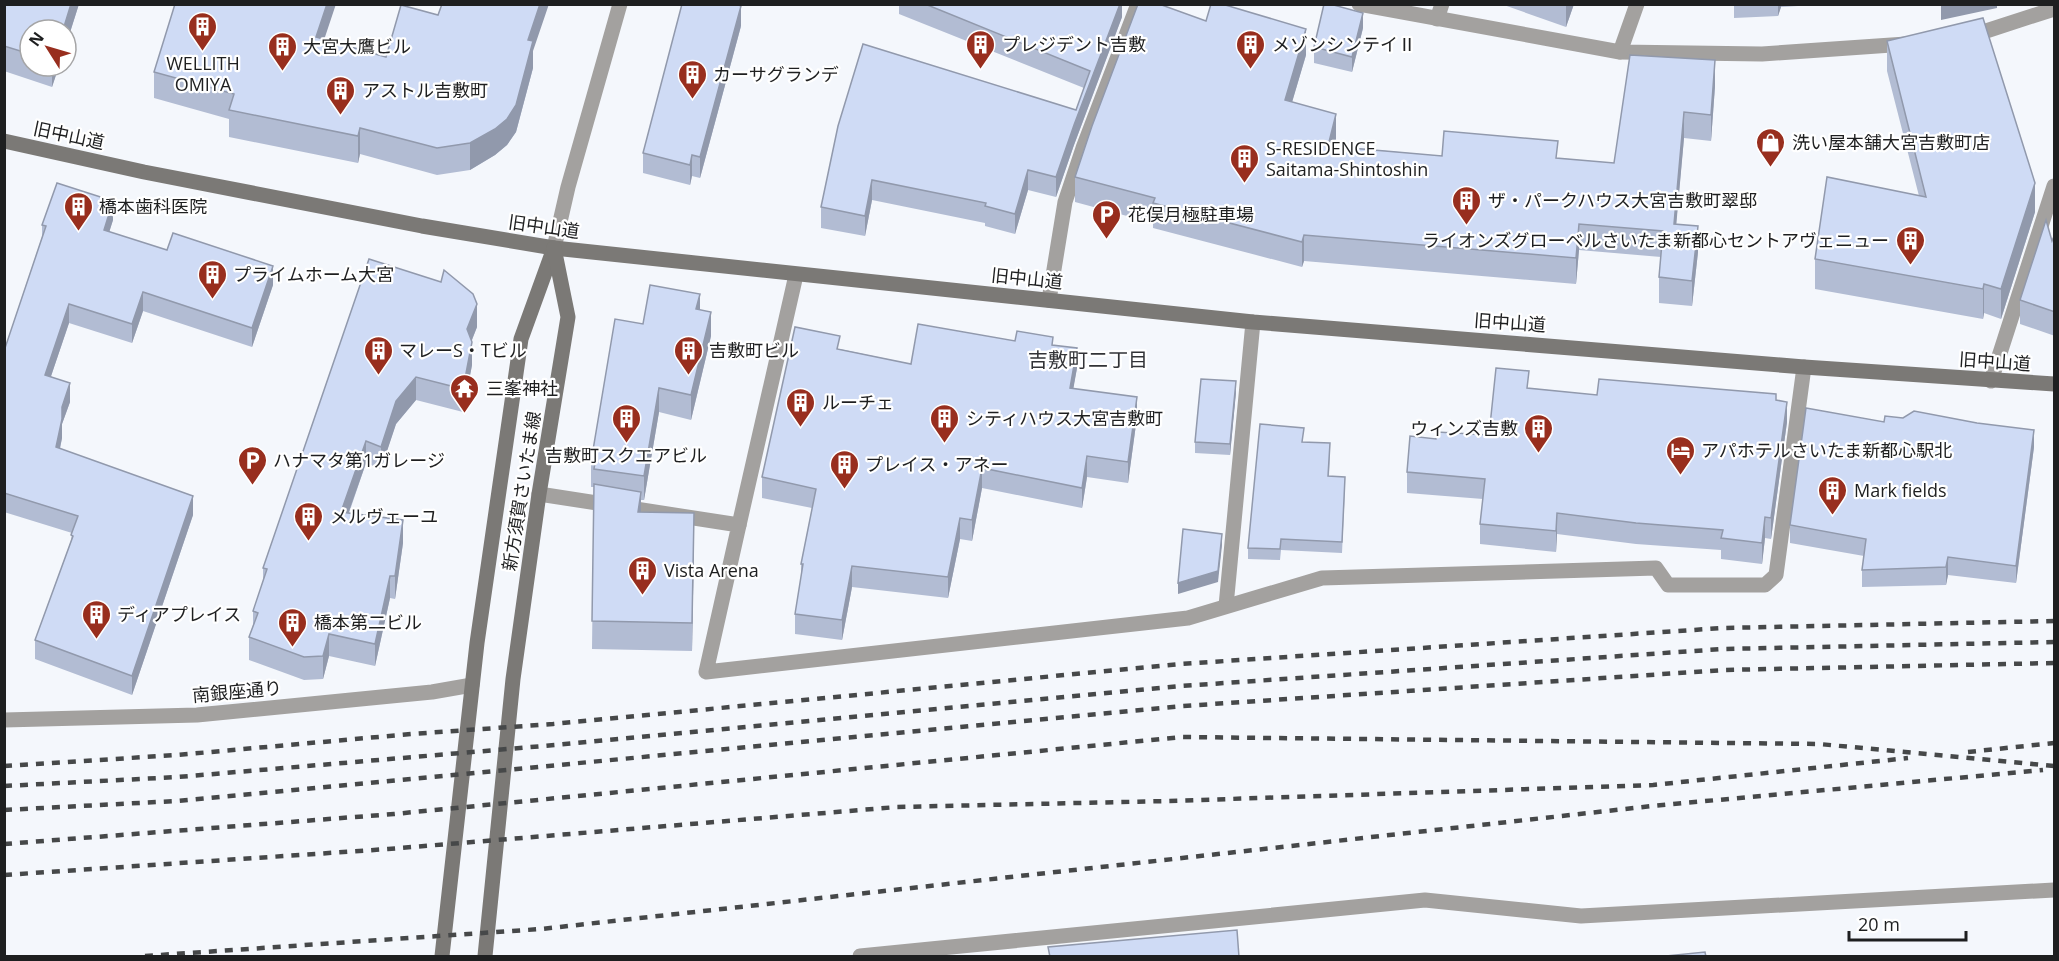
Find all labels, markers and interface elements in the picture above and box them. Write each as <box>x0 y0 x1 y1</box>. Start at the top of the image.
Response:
building icon: WELLITH OMIYA <box>187 10 219 52</box>
north arrow <box>18 18 78 78</box>
text: N <box>23 27 49 51</box>
building icon: プレジデント吉敷 <box>965 28 997 70</box>
building icon: メゾンシンテイⅡ <box>1235 28 1267 70</box>
building icon: 大宮大鷹ビル <box>266 30 298 72</box>
place label: プレジデント吉敷 <box>1002 32 1146 56</box>
place label: メゾンシンテイⅡ <box>1272 32 1416 56</box>
place label: 大宮大鷹ビル <box>303 34 411 58</box>
place label: WELLITH OMIYA <box>166 51 240 96</box>
building icon: カーサグランデ <box>676 58 708 100</box>
place label: カーサグランデ <box>713 62 839 86</box>
building icon: アストル吉敷町 <box>325 74 357 116</box>
place label: アストル吉敷町 <box>362 78 488 102</box>
street label: 旧中山道 <box>31 116 107 154</box>
shop icon: 洗い屋本舗大宮吉敷町店 <box>1755 126 1787 168</box>
place label: 洗い屋本舗大宮吉敷町店 <box>1792 130 1990 154</box>
place label: S-RESIDENCE Saitama-Shintoshin <box>1266 136 1428 181</box>
building icon: S-RESIDENCE Saitama-Shintoshin <box>1229 142 1261 184</box>
building icon: ザ・パークハウス大宮吉敷町翠邸 <box>1451 184 1483 226</box>
place label: ザ・パークハウス大宮吉敷町翠邸 <box>1488 188 1757 212</box>
building icon: 橋本歯科医院 <box>62 190 94 232</box>
place label: 橋本歯科医院 <box>99 194 207 218</box>
parking icon: 花俣月極駐車場 <box>1091 198 1123 240</box>
place label: 花俣月極駐車場 <box>1128 202 1254 226</box>
street label: 旧中山道 <box>507 209 581 243</box>
building icon: ライオンズグローベルさいたま新都心セントアヴェニュー <box>1894 224 1926 266</box>
place label: ライオンズグローベルさいたま新都心セントアヴェニュー <box>1422 228 1889 252</box>
building icon: プライムホーム大宮 <box>196 258 228 300</box>
place label: プライムホーム大宮 <box>233 262 394 286</box>
street label: 旧中山道 <box>990 262 1064 294</box>
street label: 旧中山道 <box>1473 308 1547 336</box>
building icon: マレーS・Tビル <box>362 334 394 376</box>
building icon: 吉敷町ビル <box>672 334 704 376</box>
place label: マレーS・Tビル <box>399 338 527 362</box>
place label: 吉敷町ビル <box>709 338 799 362</box>
district label: 吉敷町二丁目 <box>1028 346 1148 373</box>
street label: 旧中山道 <box>1958 347 2032 375</box>
temple icon: 三峯神社 <box>449 372 481 414</box>
place label: 三峯神社 <box>486 376 558 400</box>
building icon: ルーチェ <box>785 386 817 428</box>
place label: ルーチェ <box>822 390 894 414</box>
building icon: 吉敷町スクエアビル <box>610 402 642 444</box>
building icon: シティハウス大宮吉敷町 <box>929 402 961 444</box>
place label: シティハウス大宮吉敷町 <box>966 406 1163 430</box>
street label: 新方須賀さいたま線 <box>497 409 545 573</box>
building icon: ウィンズ吉敷 <box>1523 412 1555 454</box>
place label: ウィンズ吉敷 <box>1410 416 1518 440</box>
hotel icon: アパホテルさいたま新都心駅北 <box>1664 434 1696 476</box>
place label: アパホテルさいたま新都心駅北 <box>1701 438 1952 462</box>
place label: 吉敷町スクエアビル <box>545 443 707 467</box>
parking icon: ハナマタ第1ガレージ <box>236 444 268 486</box>
place label: ハナマタ第1ガレージ <box>273 448 445 472</box>
building icon: プレイス・アネー <box>828 448 860 490</box>
place label: プレイス・アネー <box>865 452 1008 476</box>
building icon: Mark fields <box>1817 474 1849 516</box>
place label: Mark fields <box>1854 478 1947 502</box>
building icon: メルヴェーユ <box>293 500 325 542</box>
place label: メルヴェーユ <box>330 504 438 528</box>
building icon: Vista Arena <box>627 554 659 596</box>
place label: Vista Arena <box>664 558 759 582</box>
building icon: ディアプレイス <box>80 598 112 640</box>
place label: ディアプレイス <box>117 602 241 626</box>
building icon: 橋本第二ビル <box>277 606 309 648</box>
place label: 橋本第二ビル <box>314 610 422 634</box>
street label: 南銀座通り <box>191 675 283 707</box>
scale bar <box>1849 904 1966 942</box>
text: 20 m <box>1858 912 1900 936</box>

